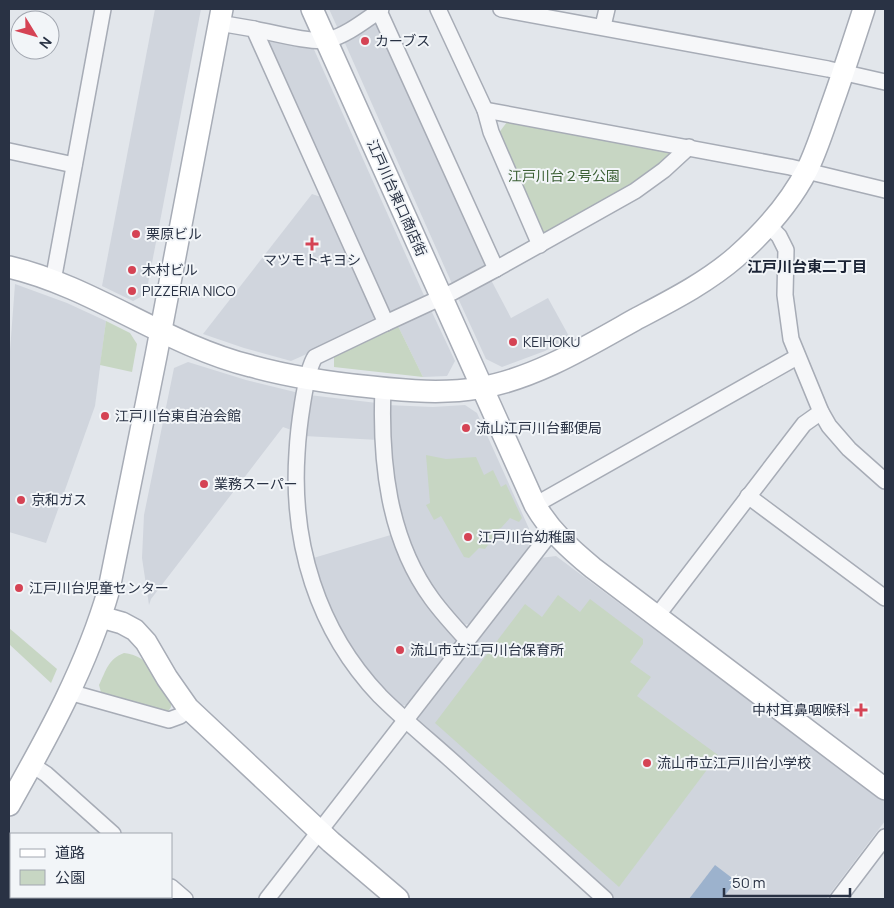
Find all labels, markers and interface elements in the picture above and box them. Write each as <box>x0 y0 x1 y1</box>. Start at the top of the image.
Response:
north arrow <box>10 10 60 60</box>
place label: カーブス <box>375 31 430 50</box>
text: N <box>35 33 56 53</box>
marker: カーブス <box>359 35 371 47</box>
street label: 江戸川台東口商店街 <box>363 136 432 259</box>
park label: 江戸川台２号公園 <box>508 166 620 185</box>
place label: 栗原ビル <box>146 224 202 243</box>
marker: 栗原ビル <box>130 228 142 240</box>
marker: マツモトキヨシ <box>306 238 318 250</box>
place label: マツモトキヨシ <box>263 250 361 269</box>
district label: 江戸川台東二丁目 <box>747 256 867 277</box>
place label: 木村ビル <box>142 260 198 279</box>
marker: 木村ビル <box>126 264 138 276</box>
place label: PIZZERIA NICO <box>142 281 236 300</box>
marker: PIZZERIA NICO <box>126 285 138 297</box>
place label: KEIHOKU <box>523 332 580 351</box>
marker: KEIHOKU <box>507 336 519 348</box>
place label: 江戸川台東自治会館 <box>115 406 241 425</box>
marker: 江戸川台東自治会館 <box>99 410 111 422</box>
place label: 流山江戸川台郵便局 <box>476 418 602 437</box>
marker: 流山江戸川台郵便局 <box>460 422 472 434</box>
place label: 業務スーパー <box>214 474 298 493</box>
marker: 業務スーパー <box>198 478 210 490</box>
place label: 京和ガス <box>31 490 87 509</box>
marker: 京和ガス <box>15 494 27 506</box>
place label: 江戸川台幼稚園 <box>478 527 576 546</box>
marker: 江戸川台幼稚園 <box>462 531 474 543</box>
place label: 江戸川台児童センター <box>29 578 169 597</box>
marker: 江戸川台児童センター <box>13 582 25 594</box>
place label: 流山市立江戸川台保育所 <box>410 640 564 659</box>
marker: 流山市立江戸川台保育所 <box>394 644 406 656</box>
place label: 中村耳鼻咽喉科 <box>752 700 850 719</box>
marker: 中村耳鼻咽喉科 <box>854 703 868 717</box>
place label: 流山市立江戸川台小学校 <box>657 753 811 772</box>
marker: 流山市立江戸川台小学校 <box>641 757 653 769</box>
legend <box>10 833 172 898</box>
text: 道路 <box>55 842 85 863</box>
scale bar <box>724 866 850 898</box>
text: 公園 <box>55 867 85 888</box>
text: 50 m <box>732 872 766 893</box>

